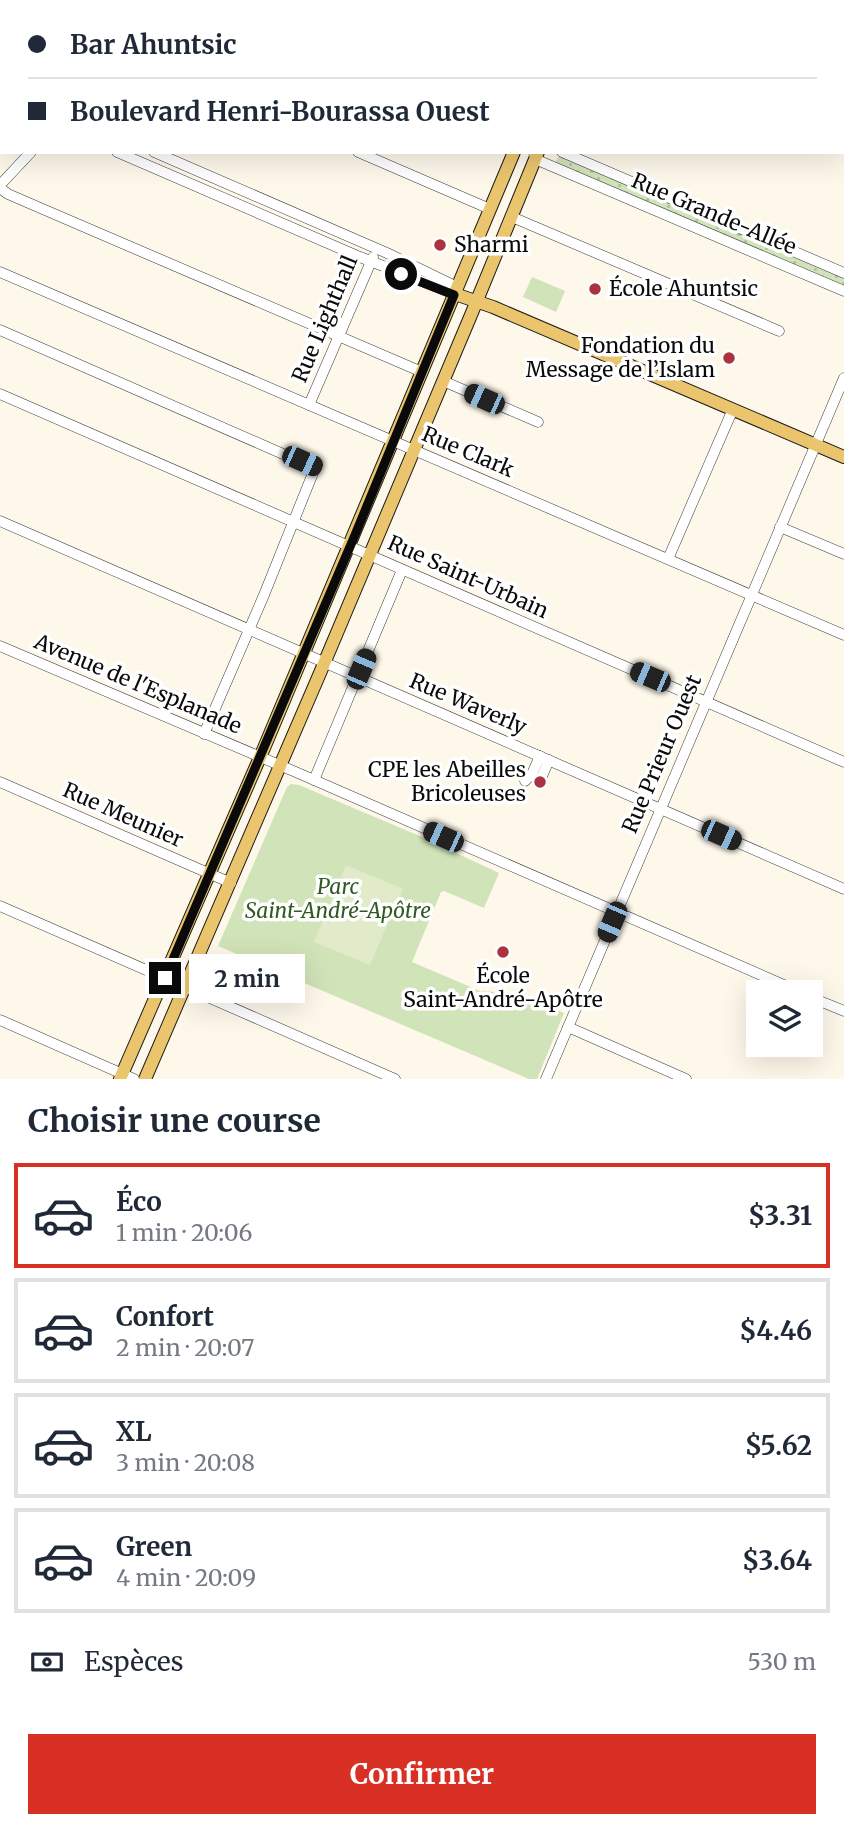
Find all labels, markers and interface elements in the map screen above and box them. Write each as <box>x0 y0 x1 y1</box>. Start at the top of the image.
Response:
text: Bar Ahuntsic <box>70 28 236 61</box>
text: Boulevard Henri-Bourassa Ouest <box>70 95 490 128</box>
street label: Rue Grande-Allée <box>628 167 801 260</box>
place label: Sharmi <box>454 231 529 258</box>
marker: Sharmi <box>432 237 448 253</box>
street label: Rue Lighthall <box>286 251 364 386</box>
route start <box>385 258 417 290</box>
place label: École Ahuntsic <box>609 274 758 302</box>
marker: École Ahuntsic <box>587 281 603 297</box>
place label: Fondation du Message de l’Islam <box>526 332 715 383</box>
marker: Fondation du Message de l’Islam <box>721 350 737 366</box>
car <box>461 381 508 417</box>
street label: Rue Clark <box>418 420 519 483</box>
car <box>279 443 326 479</box>
street label: Rue Saint-Urbain <box>384 529 553 624</box>
street label: Avenue de l'Esplanade <box>30 627 246 739</box>
car <box>344 646 379 692</box>
car <box>627 659 674 695</box>
street label: Rue Waverly <box>406 667 531 741</box>
street label: Rue Prieur Ouest <box>616 670 707 837</box>
place label: CPE les Abeilles Bricoleuses <box>368 756 526 807</box>
marker: CPE les Abeilles Bricoleuses <box>532 774 548 790</box>
street label: Rue Meunier <box>59 776 188 853</box>
car <box>698 817 745 853</box>
car <box>420 819 467 855</box>
park label: Parc Saint-André-Apôtre <box>245 873 431 924</box>
car <box>595 899 630 945</box>
marker: École Saint-André-Apôtre <box>495 944 511 960</box>
callout: 2 min <box>190 954 305 1002</box>
place label: École Saint-André-Apôtre <box>403 961 603 1013</box>
route end <box>149 962 181 994</box>
text: 2 min <box>214 964 280 993</box>
map controls <box>746 980 823 1057</box>
button: layers <box>746 980 823 1057</box>
text: Choisir une course <box>28 1101 321 1141</box>
icon: car <box>32 1184 95 1247</box>
text: Éco <box>116 1185 162 1218</box>
text: $3.31 <box>748 1199 812 1232</box>
text: 1 min · 20:06 <box>116 1218 253 1247</box>
icon: car <box>32 1299 95 1362</box>
text: Confort <box>116 1300 214 1333</box>
text: $4.46 <box>739 1314 812 1347</box>
text: 2 min · 20:07 <box>116 1333 254 1362</box>
icon: car <box>32 1414 95 1477</box>
text: XL <box>116 1415 152 1448</box>
text: $5.62 <box>745 1429 812 1462</box>
text: 3 min · 20:08 <box>116 1448 255 1477</box>
icon: car <box>32 1529 95 1592</box>
text: Green <box>116 1530 192 1563</box>
text: $3.64 <box>742 1544 812 1577</box>
text: 4 min · 20:09 <box>116 1563 256 1592</box>
icon: cash <box>28 1643 66 1681</box>
text: Espèces <box>84 1645 184 1678</box>
text: 530 m <box>748 1647 816 1676</box>
button: Confirmer <box>28 1734 816 1814</box>

